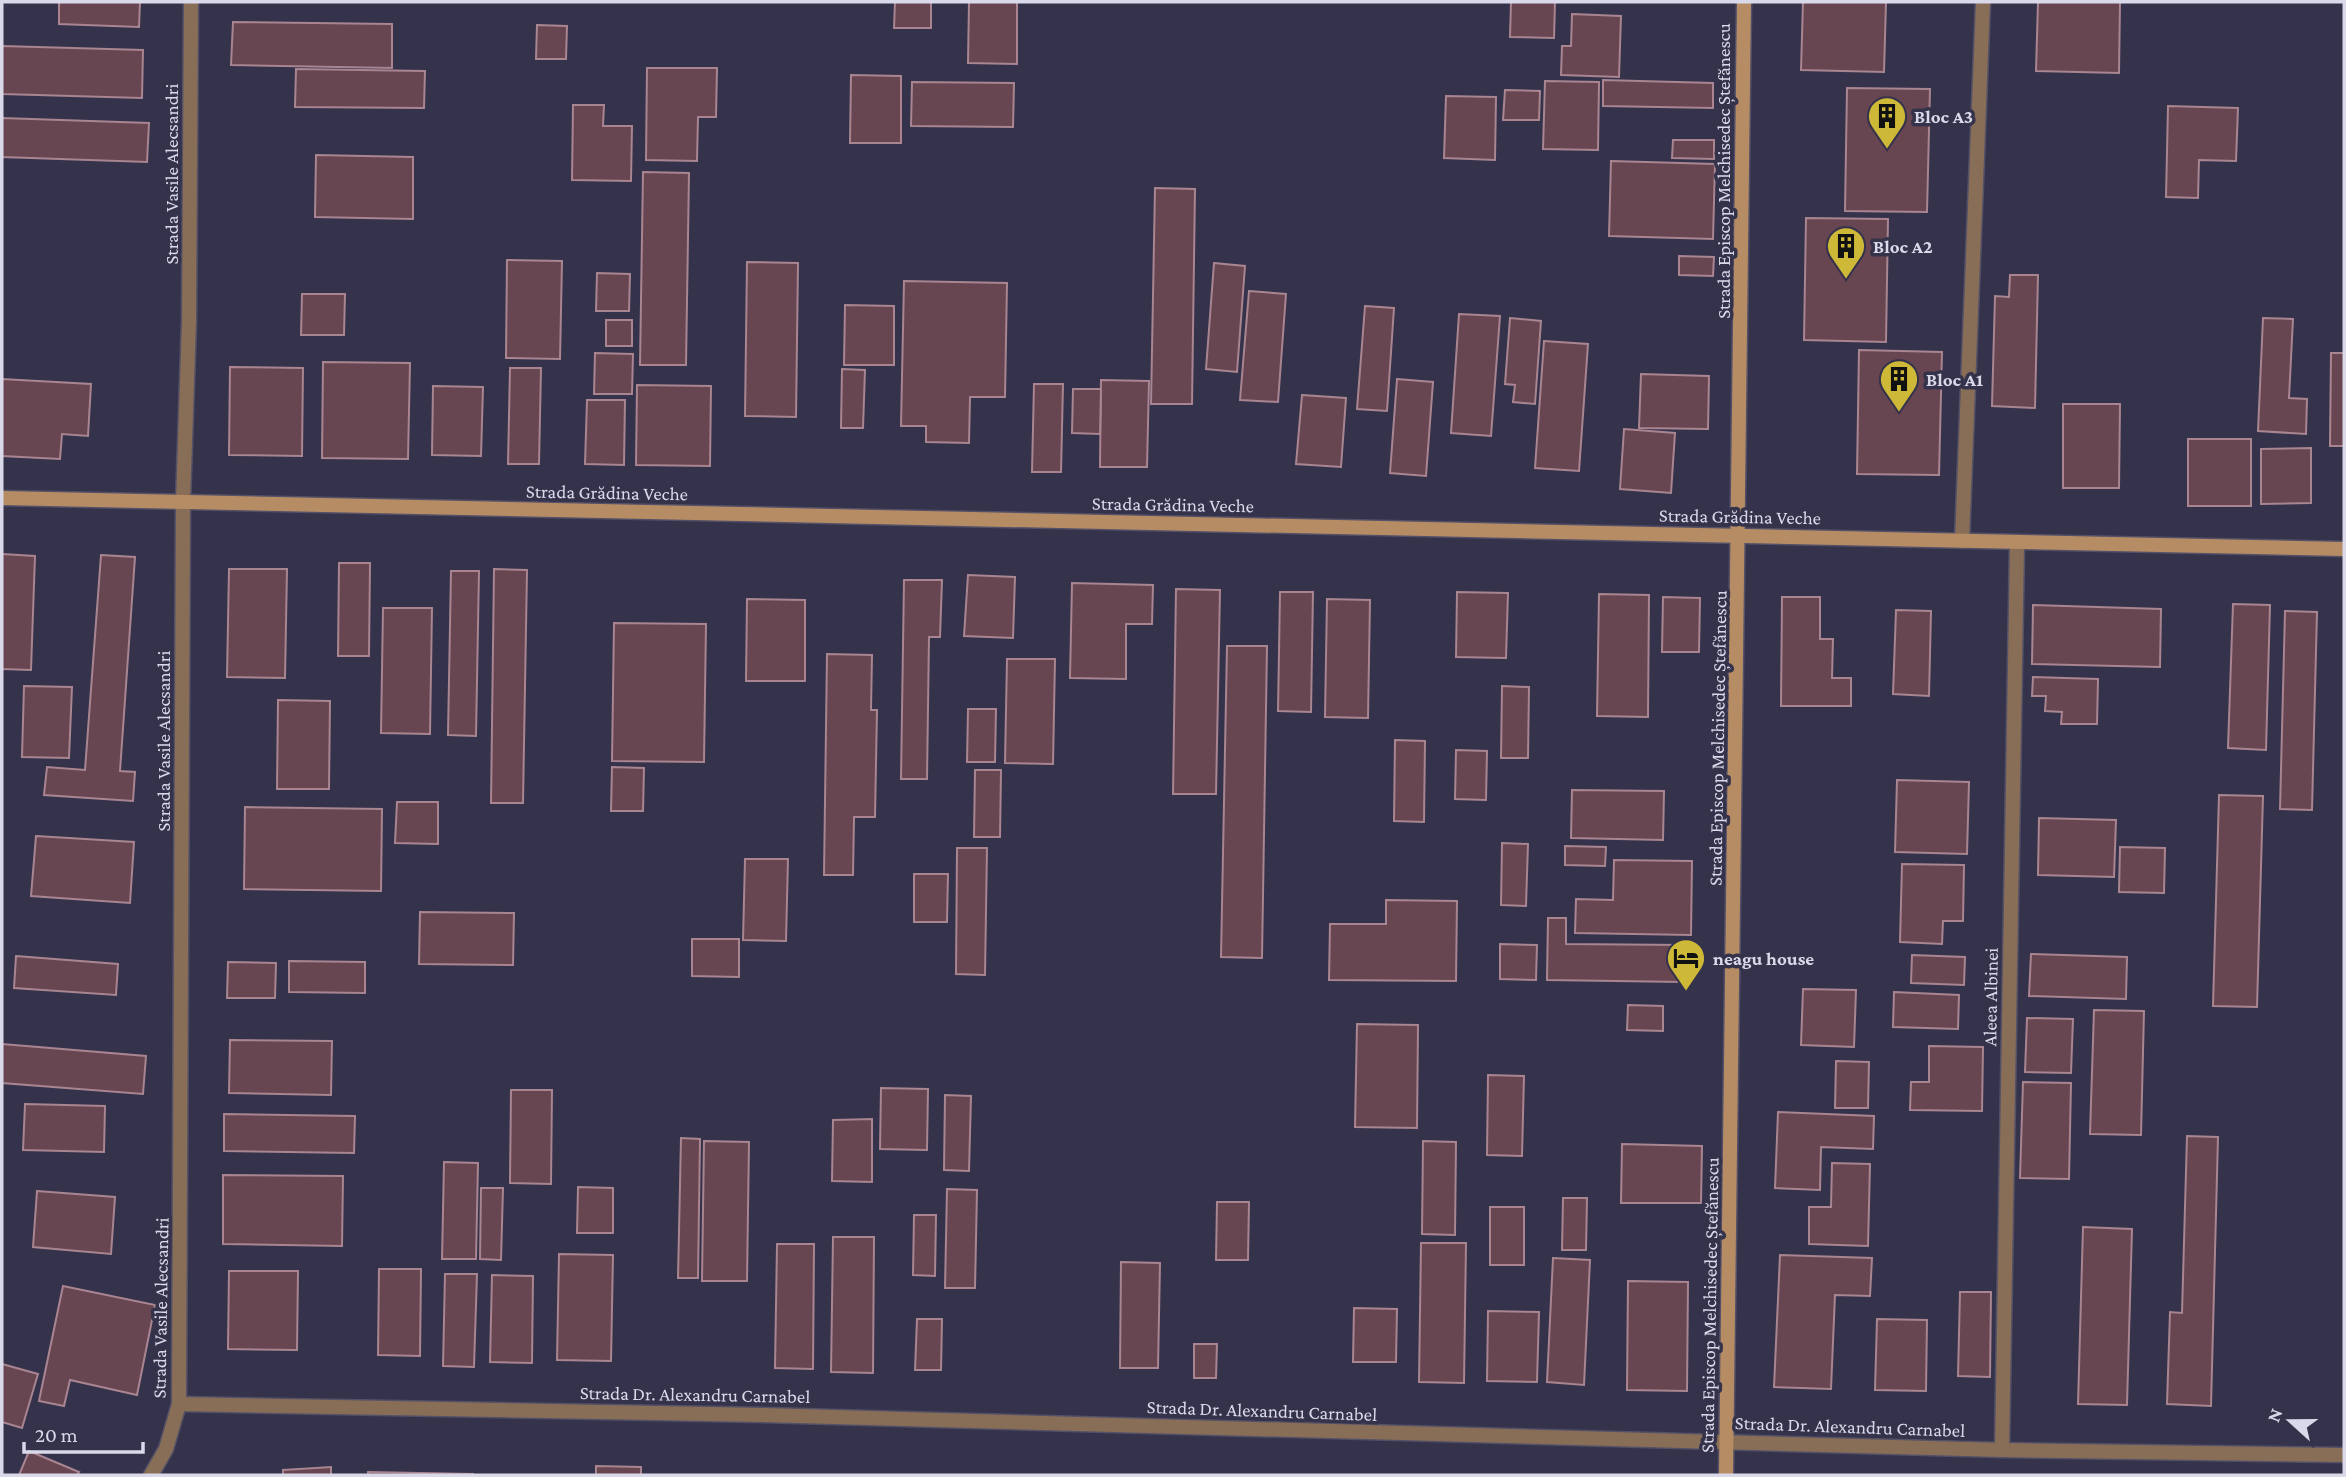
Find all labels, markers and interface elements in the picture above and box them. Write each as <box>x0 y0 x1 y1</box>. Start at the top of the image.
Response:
street label: Strada Episcop Melchisedec Ștefănescu <box>1713 23 1736 319</box>
street label: Strada Vasile Alecsandri <box>161 83 182 265</box>
building icon: Bloc A3 <box>1866 95 1908 150</box>
place label: Bloc A3 <box>1914 106 1973 127</box>
building icon: Bloc A2 <box>1825 225 1867 280</box>
place label: Bloc A2 <box>1873 236 1933 257</box>
building icon: Bloc A1 <box>1878 358 1920 413</box>
place label: Bloc A1 <box>1926 369 1983 390</box>
street label: Strada Grădina Veche <box>526 481 688 504</box>
street label: Strada Grădina Veche <box>1092 493 1254 516</box>
street label: Strada Grădina Veche <box>1659 505 1821 528</box>
street label: Strada Episcop Melchisedec Ștefănescu <box>1704 590 1733 886</box>
street label: Strada Vasile Alecsandri <box>153 650 174 832</box>
hotel icon: neagu house <box>1665 937 1707 992</box>
street label: Aleea Albinei <box>1979 947 2002 1047</box>
place label: neagu house <box>1713 948 1814 969</box>
street label: Strada Episcop Melchisedec Ștefănescu <box>1696 1157 1725 1453</box>
street label: Strada Vasile Alecsandri <box>148 1217 173 1399</box>
street label: Strada Dr. Alexandru Carnabel <box>580 1382 810 1407</box>
north arrow <box>2255 1386 2325 1456</box>
street label: Strada Dr. Alexandru Carnabel <box>1146 1396 1378 1425</box>
text: N <box>2262 1405 2287 1425</box>
scale bar <box>24 1410 144 1454</box>
street label: Strada Dr. Alexandru Carnabel <box>1734 1412 1966 1441</box>
text: 20 m <box>35 1423 78 1447</box>

